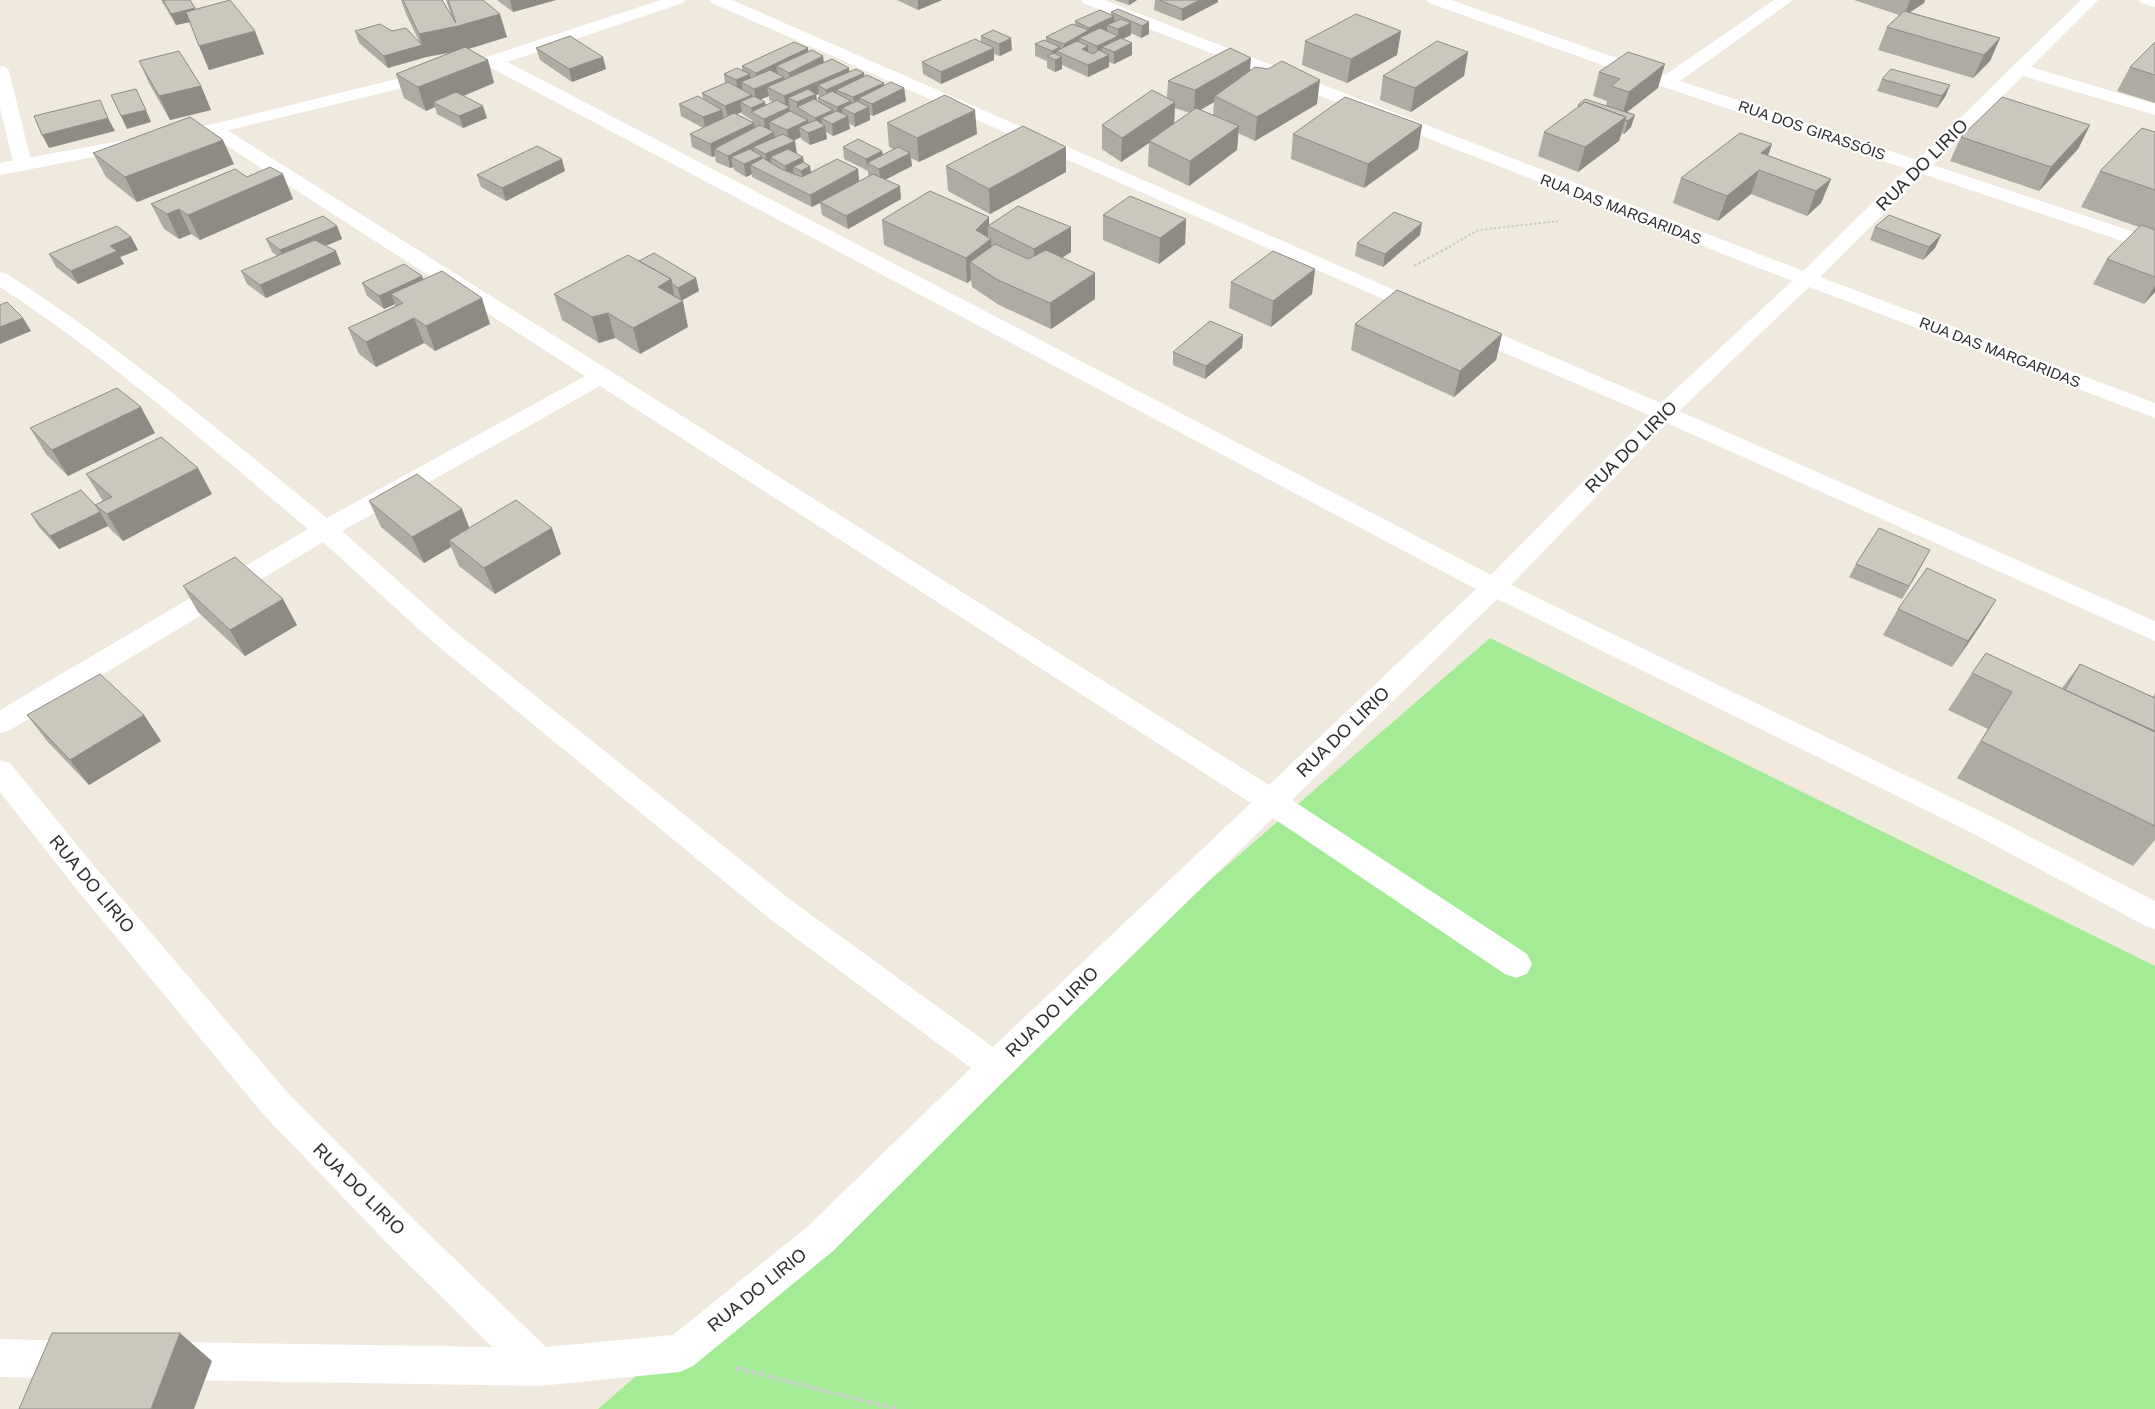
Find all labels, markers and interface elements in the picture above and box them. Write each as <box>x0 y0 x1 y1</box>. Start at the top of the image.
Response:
street label: RUA DOS GIRASSÓIS <box>1736 97 1888 163</box>
street label: RUA DO LIRIO <box>1872 115 1972 215</box>
street label: RUA DAS MARGARIDAS <box>1538 170 1704 248</box>
street label: RUA DAS MARGARIDAS <box>1917 313 2083 391</box>
street label: RUA DO LIRIO <box>1581 397 1681 497</box>
street label: RUA DO LIRIO <box>1293 683 1393 781</box>
street label: RUA DO LIRIO <box>45 831 139 937</box>
street label: RUA DO LIRIO <box>1002 963 1102 1061</box>
street label: RUA DO LIRIO <box>309 1139 409 1239</box>
street label: RUA DO LIRIO <box>704 1244 810 1336</box>

